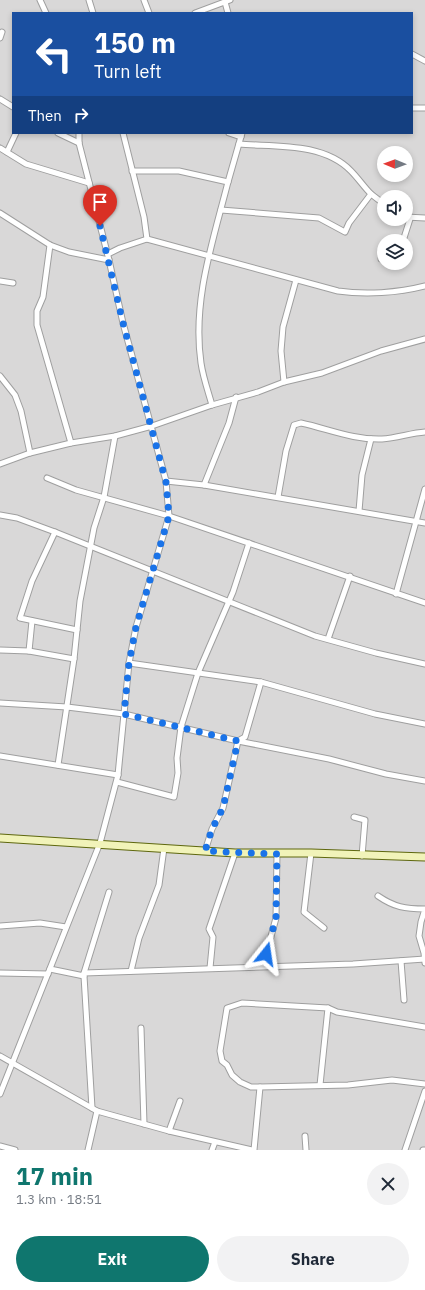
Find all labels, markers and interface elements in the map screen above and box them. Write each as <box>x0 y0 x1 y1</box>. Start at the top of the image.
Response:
text: 150 m <box>94 24 176 61</box>
icon: left <box>28 28 80 80</box>
text: Turn left <box>94 60 162 83</box>
icon: right <box>70 104 92 126</box>
text: Then <box>28 106 62 125</box>
north arrow <box>377 146 413 182</box>
map controls <box>377 146 413 270</box>
pin <box>83 185 117 226</box>
button: sound <box>377 190 413 226</box>
icon: arrive <box>89 191 111 213</box>
button: layers <box>377 234 413 270</box>
position arrow <box>245 933 287 975</box>
text: 17 min <box>16 1160 93 1192</box>
button: close <box>367 1163 409 1205</box>
text: 1.3 km · 18:51 <box>16 1191 102 1208</box>
button: Exit <box>16 1236 209 1282</box>
button: Share <box>217 1236 409 1282</box>

